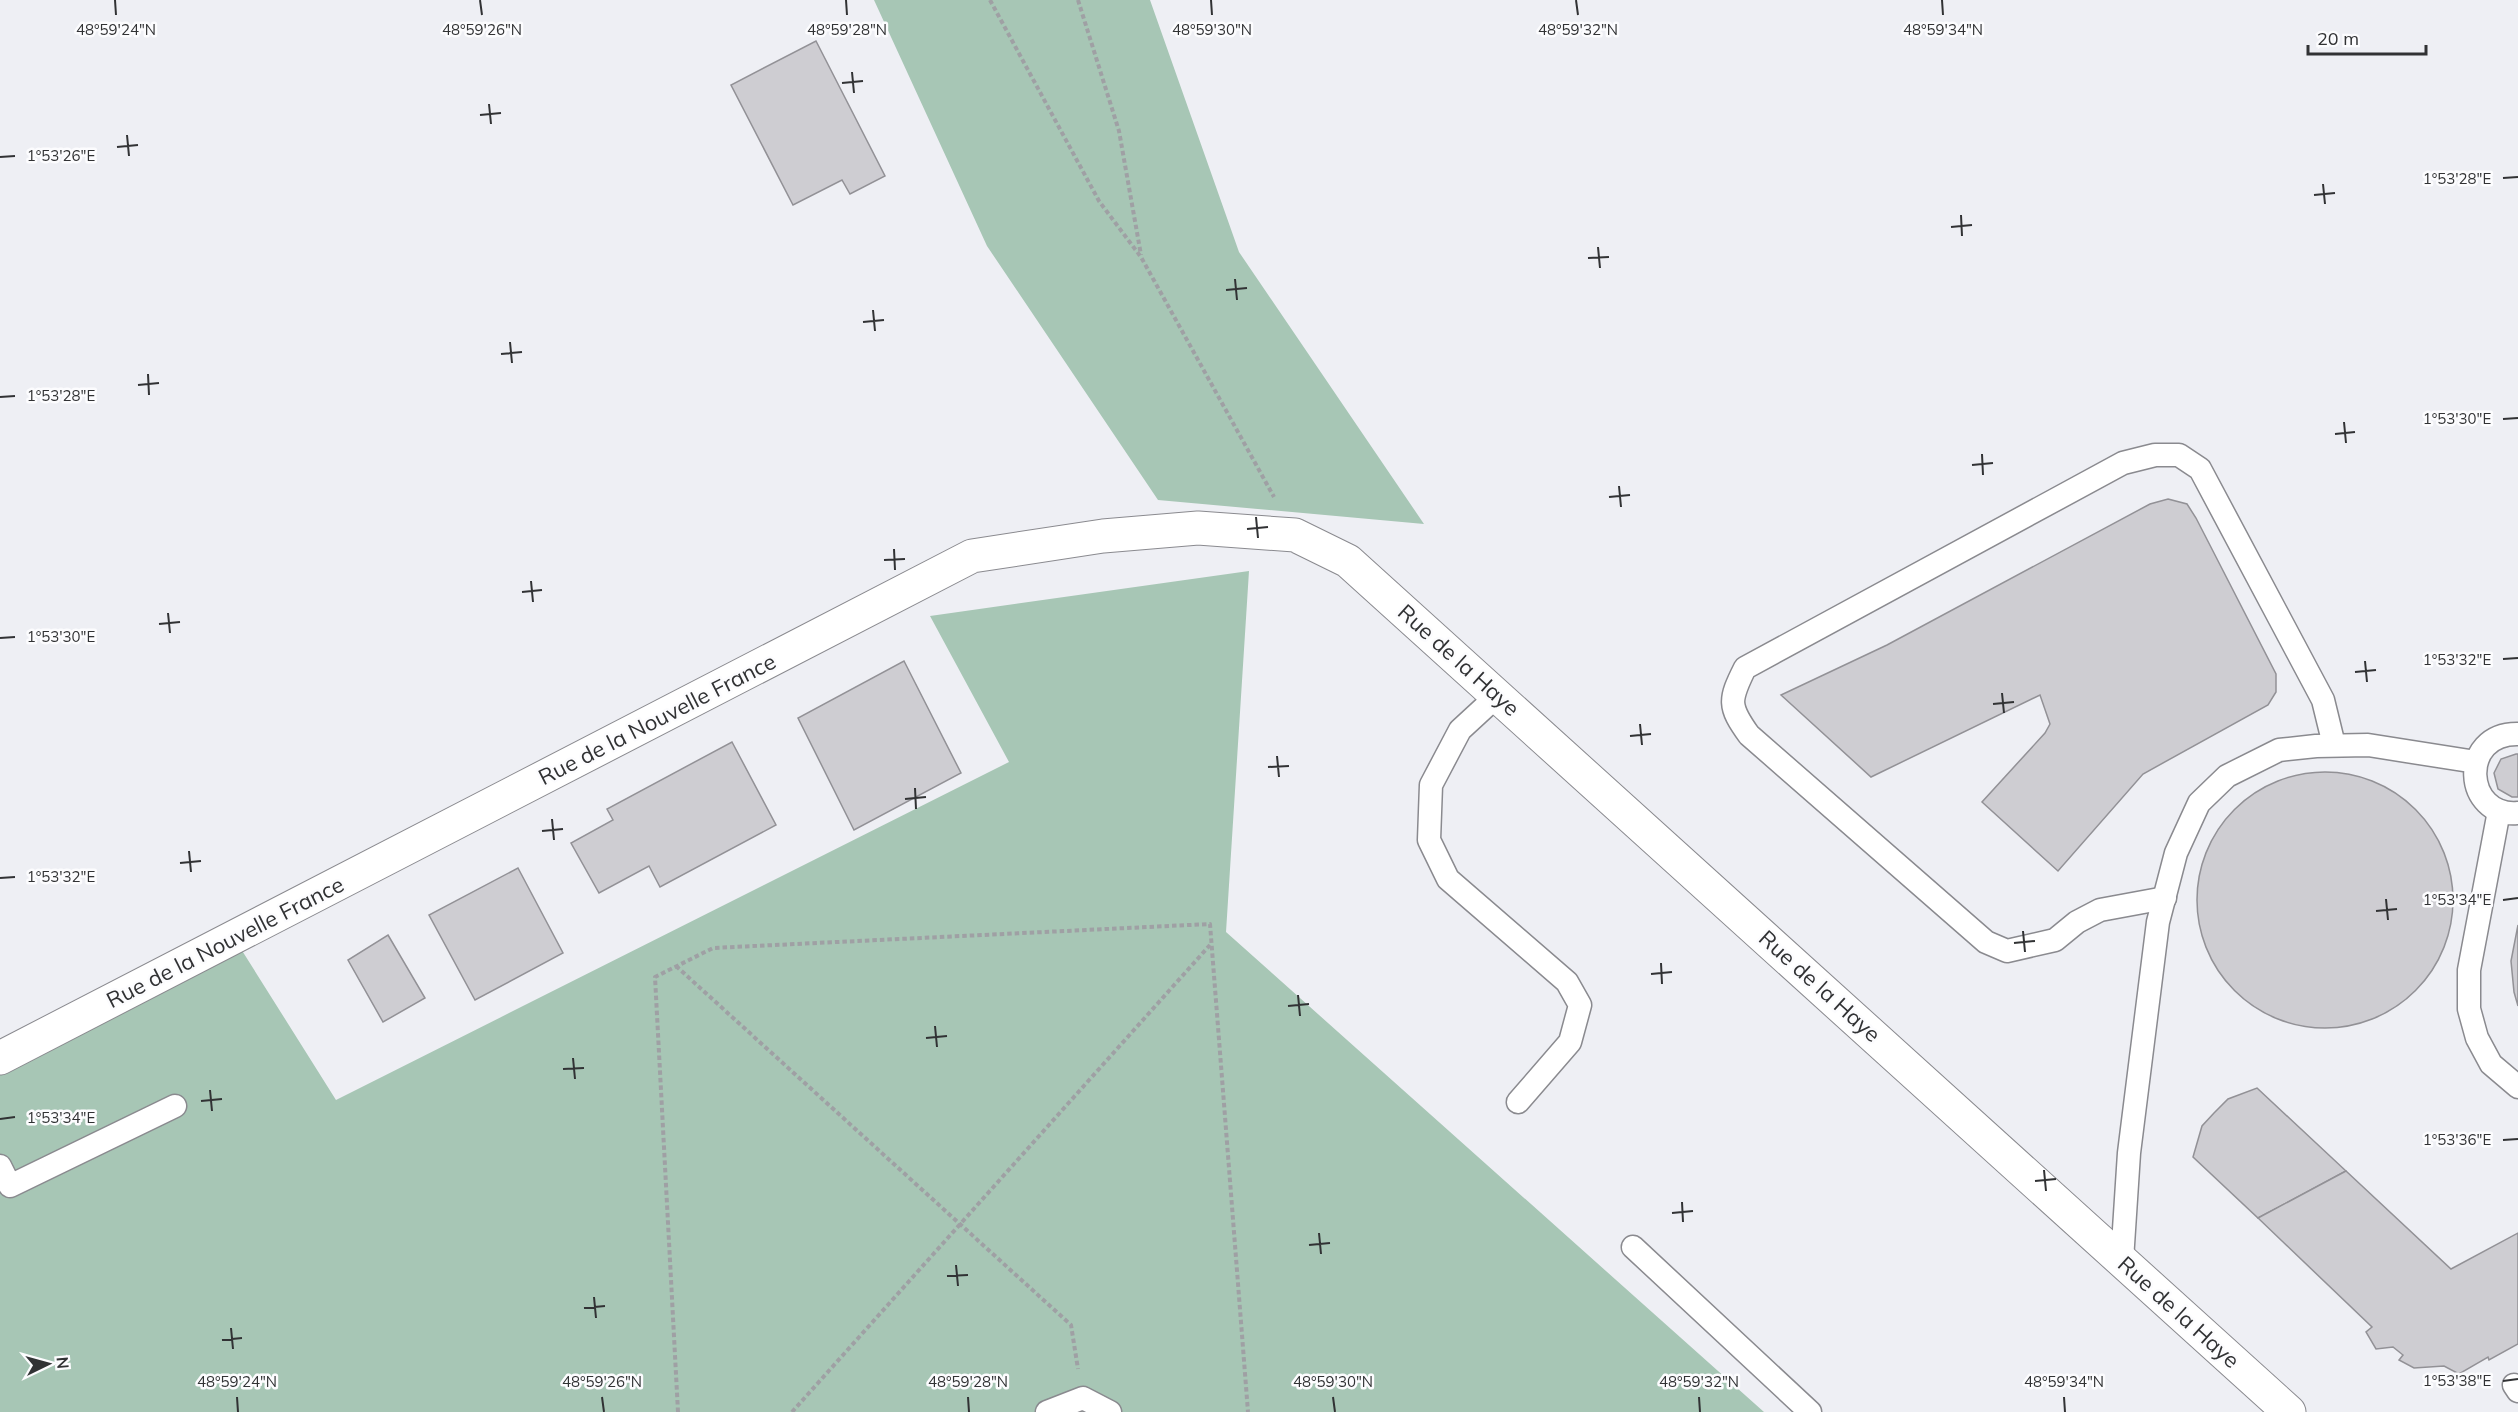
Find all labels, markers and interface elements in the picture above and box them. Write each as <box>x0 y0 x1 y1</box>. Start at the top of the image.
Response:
scale bar <box>2308 18 2426 56</box>
text: 48°59'24"N <box>76 20 156 39</box>
text: 48°59'26"N <box>442 20 522 39</box>
text: 48°59'28"N <box>807 20 887 39</box>
text: 48°59'30"N <box>1172 20 1252 39</box>
text: 48°59'32"N <box>1538 20 1618 39</box>
text: 48°59'34"N <box>1903 20 1983 39</box>
text: 20 m <box>2317 27 2359 50</box>
text: 1°53'26"E <box>27 146 95 165</box>
text: 1°53'28"E <box>2423 169 2491 188</box>
text: 1°53'28"E <box>27 386 95 405</box>
text: 1°53'30"E <box>2423 409 2491 428</box>
street label: Rue de la Haye <box>1392 598 1526 722</box>
text: 1°53'30"E <box>27 627 95 646</box>
street label: Rue de la Nouvelle France <box>534 647 780 791</box>
text: 1°53'32"E <box>2423 650 2491 669</box>
text: 1°53'32"E <box>27 867 95 886</box>
street label: Rue de la Nouvelle France <box>102 870 348 1014</box>
text: 1°53'34"E <box>2423 890 2491 909</box>
street label: Rue de la Haye <box>1753 924 1887 1048</box>
text: 1°53'34"E <box>27 1108 95 1127</box>
text: 1°53'36"E <box>2423 1130 2491 1149</box>
street label: Rue de la Haye <box>2112 1250 2246 1374</box>
north arrow <box>18 1334 78 1394</box>
text: N <box>52 1356 73 1370</box>
text: 1°53'38"E <box>2423 1371 2491 1390</box>
text: 48°59'24"N <box>197 1372 277 1391</box>
text: 48°59'26"N <box>562 1372 642 1391</box>
text: 48°59'28"N <box>928 1372 1008 1391</box>
text: 48°59'30"N <box>1293 1372 1373 1391</box>
text: 48°59'32"N <box>1659 1372 1739 1391</box>
text: 48°59'34"N <box>2024 1372 2104 1391</box>

